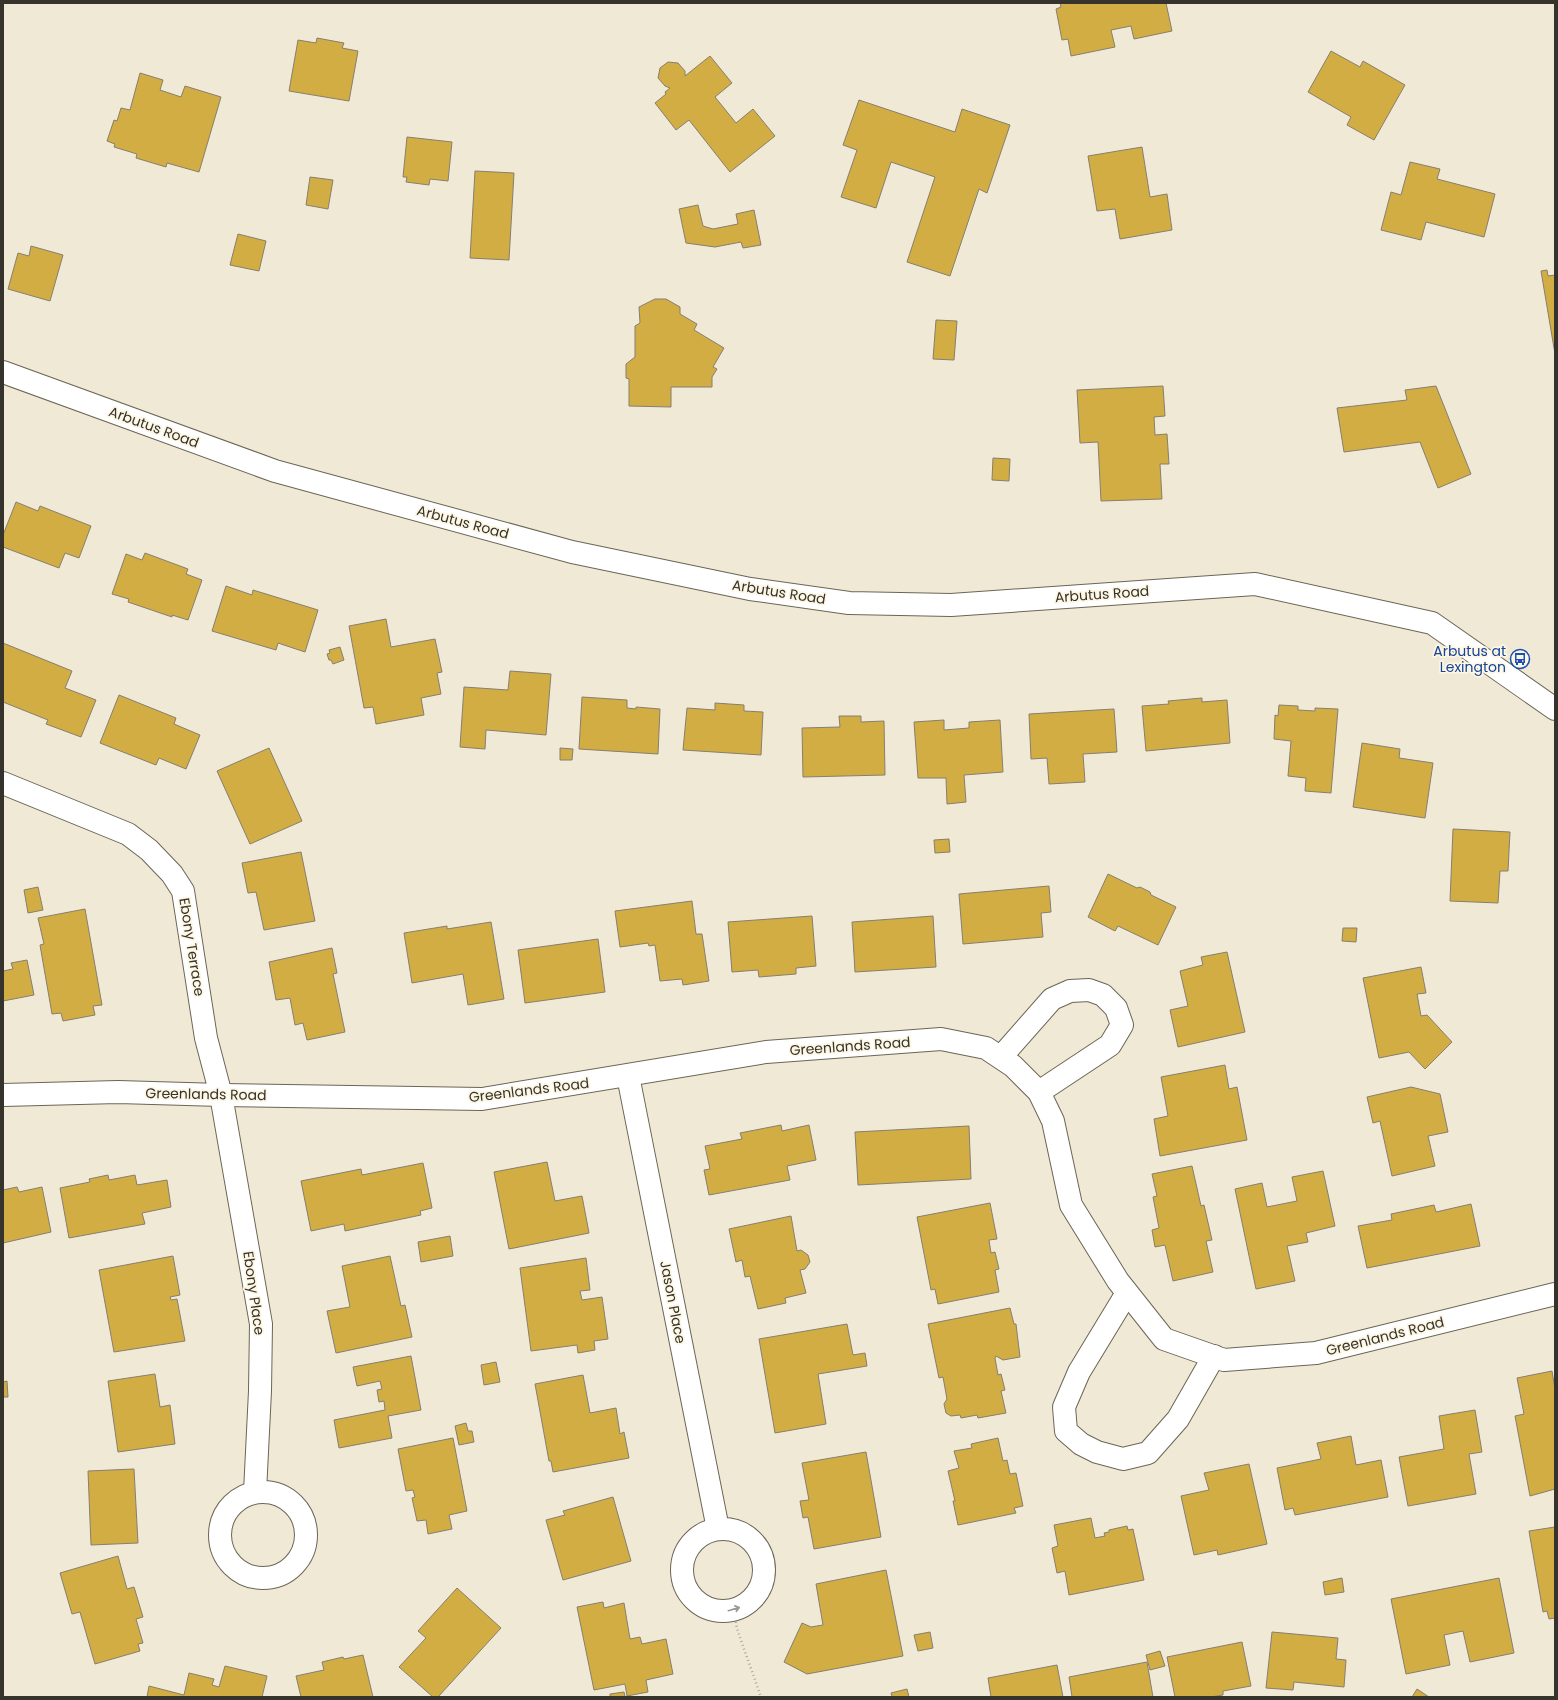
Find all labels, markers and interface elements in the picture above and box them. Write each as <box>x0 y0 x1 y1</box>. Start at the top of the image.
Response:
street label: Arbutus Road <box>106 401 202 453</box>
street label: Arbutus Road <box>415 500 511 544</box>
street label: Arbutus Road <box>731 575 827 609</box>
street label: Arbutus Road <box>1054 581 1150 607</box>
place label: Arbutus at Lexington <box>1433 641 1506 677</box>
bus stop icon: Arbutus at Lexington <box>1509 648 1531 670</box>
street label: Ebony Terrace <box>174 896 210 998</box>
street label: Greenlands Road <box>789 1032 911 1060</box>
street label: Greenlands Road <box>468 1073 590 1107</box>
street label: Greenlands Road <box>145 1083 267 1105</box>
street label: Ebony Place <box>238 1250 270 1336</box>
street label: Jason Place <box>655 1259 691 1345</box>
street label: Greenlands Road <box>1324 1312 1446 1360</box>
one-way arrow <box>728 1605 741 1612</box>

